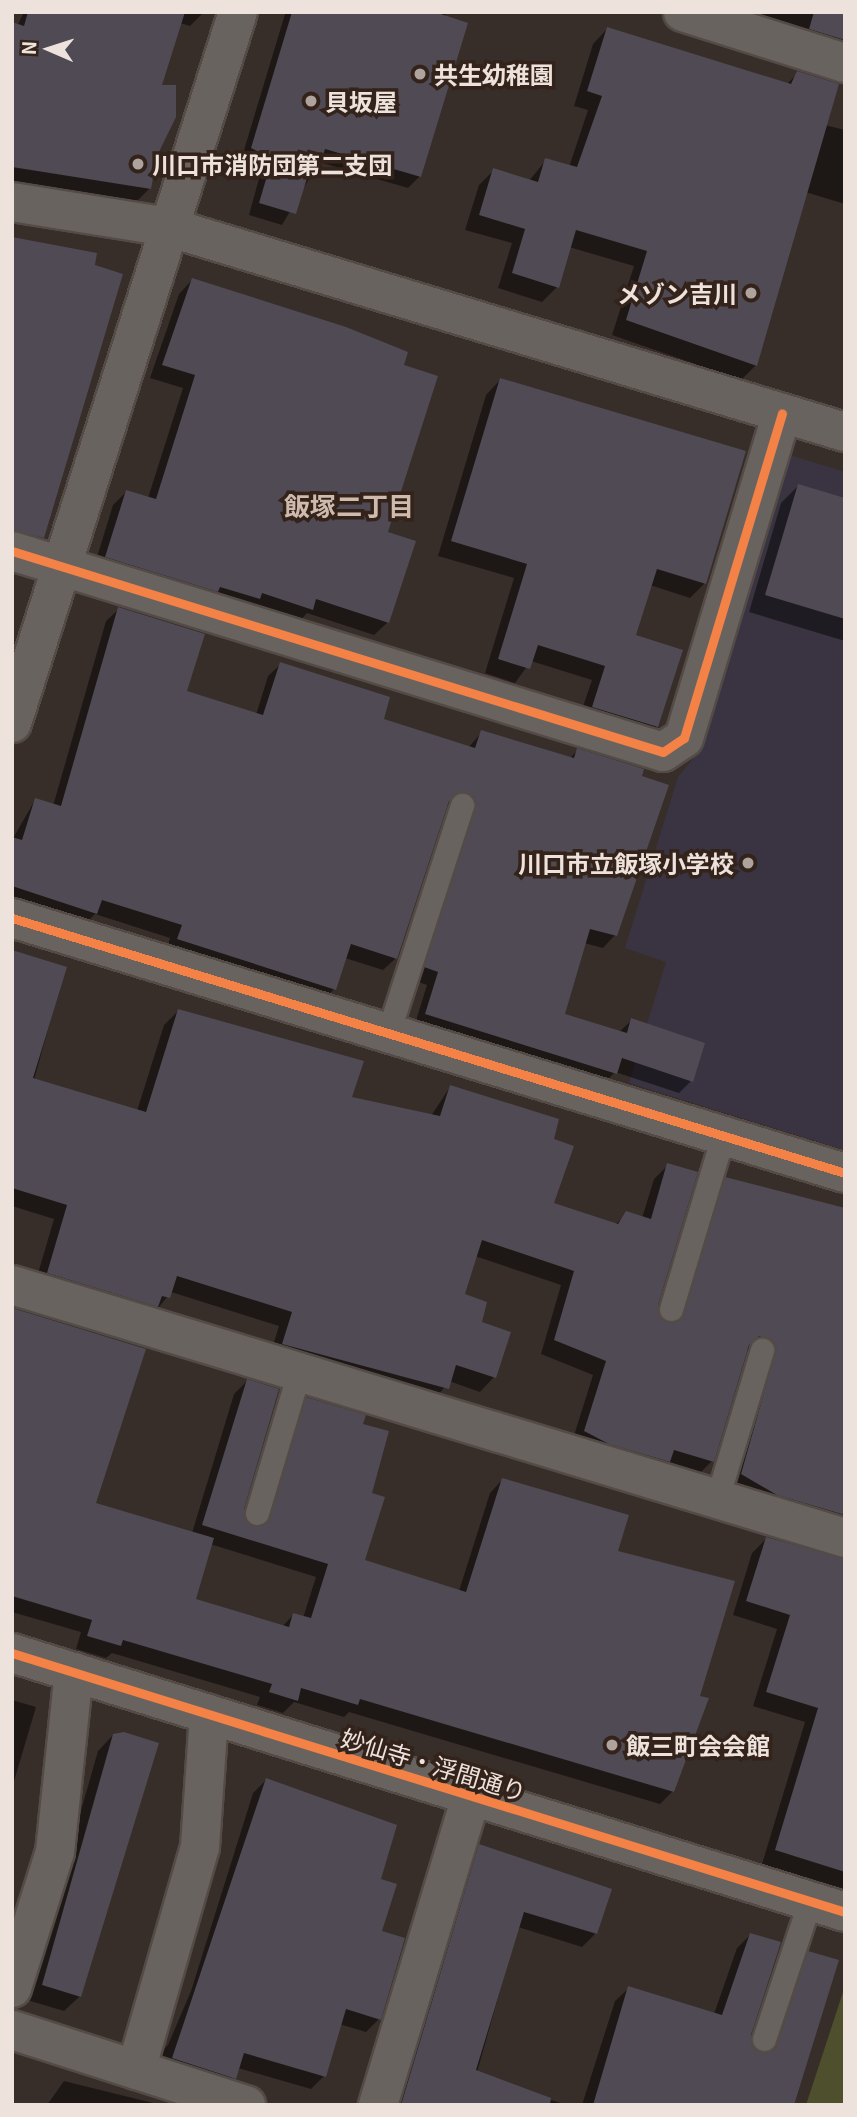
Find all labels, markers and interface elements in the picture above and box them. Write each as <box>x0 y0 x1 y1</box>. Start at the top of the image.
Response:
north arrow <box>14 14 84 84</box>
text: N <box>14 40 41 56</box>
place label: 共生幼稚園 <box>434 60 554 88</box>
marker: 共生幼稚園 <box>412 66 428 82</box>
place label: 貝坂屋 <box>325 87 397 115</box>
marker: 貝坂屋 <box>303 93 319 109</box>
place label: 川口市消防団第二支団 <box>152 150 392 178</box>
marker: 川口市消防団第二支団 <box>130 156 146 172</box>
place label: メゾン吉川 <box>617 279 737 307</box>
marker: メゾン吉川 <box>743 285 759 301</box>
district label: 飯塚二丁目 <box>284 489 414 521</box>
place label: 川口市立飯塚小学校 <box>518 849 734 877</box>
marker: 川口市立飯塚小学校 <box>740 855 756 871</box>
street label: 妙仙寺・浮間通り <box>338 1722 530 1806</box>
place label: 飯三町会会館 <box>626 1731 770 1759</box>
marker: 飯三町会会館 <box>604 1737 620 1753</box>

